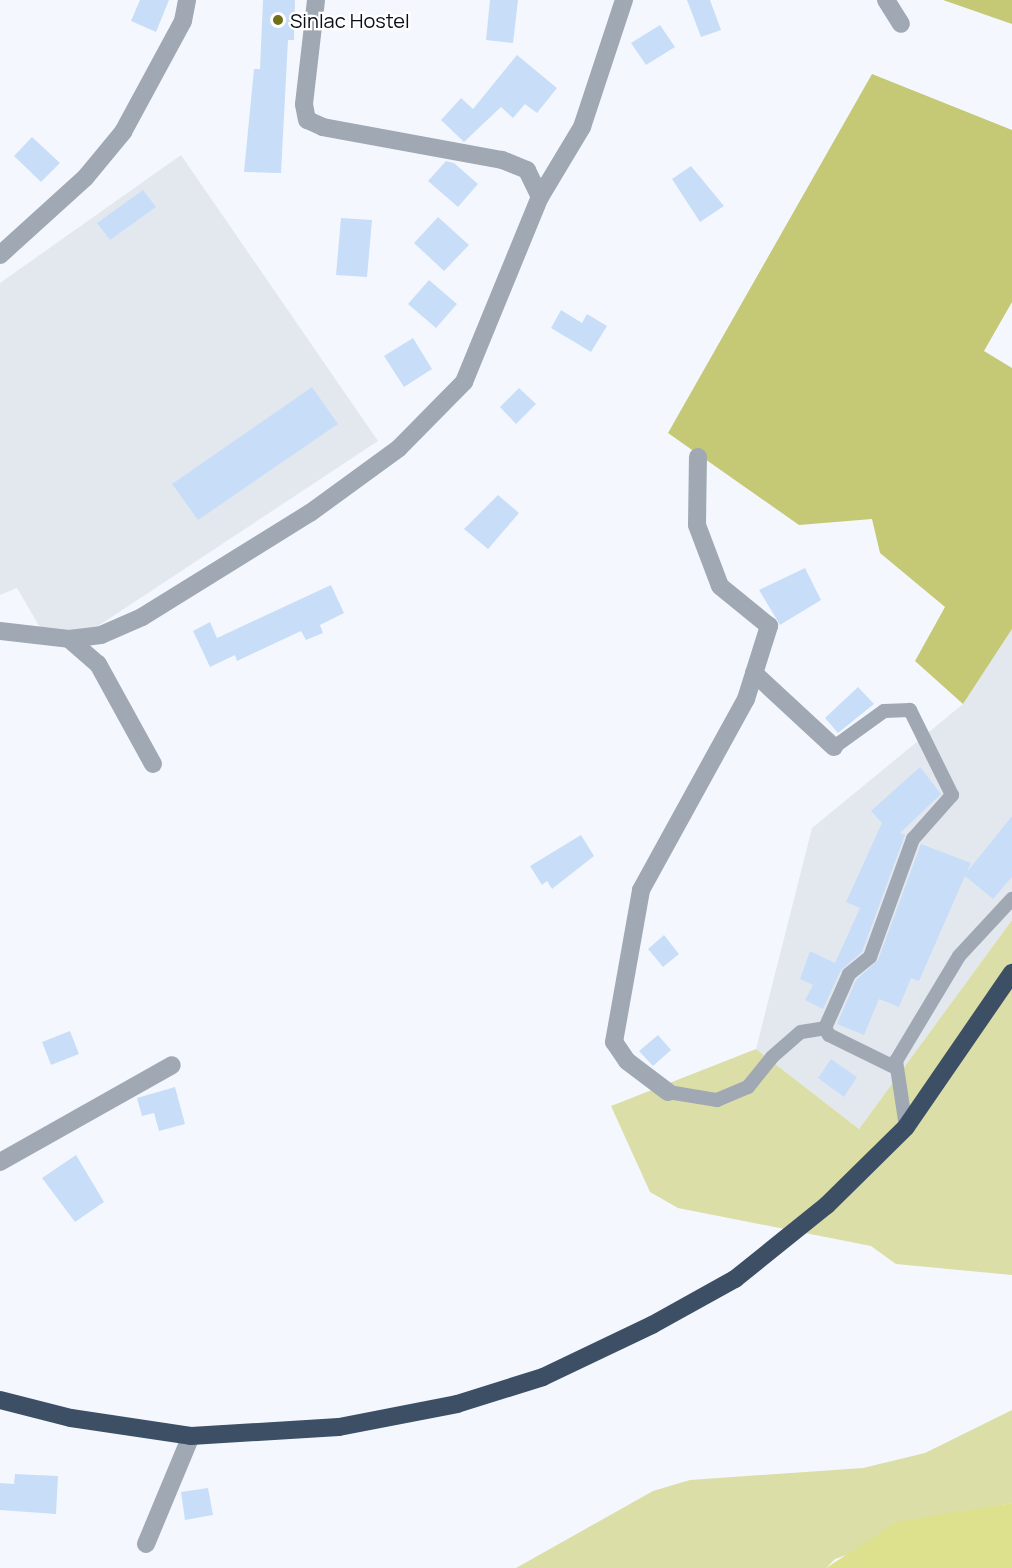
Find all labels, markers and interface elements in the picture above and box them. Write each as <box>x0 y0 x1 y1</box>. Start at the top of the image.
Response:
place label: Sinlac Hostel <box>290 8 410 32</box>
marker: Sinlac Hostel <box>271 13 285 27</box>

